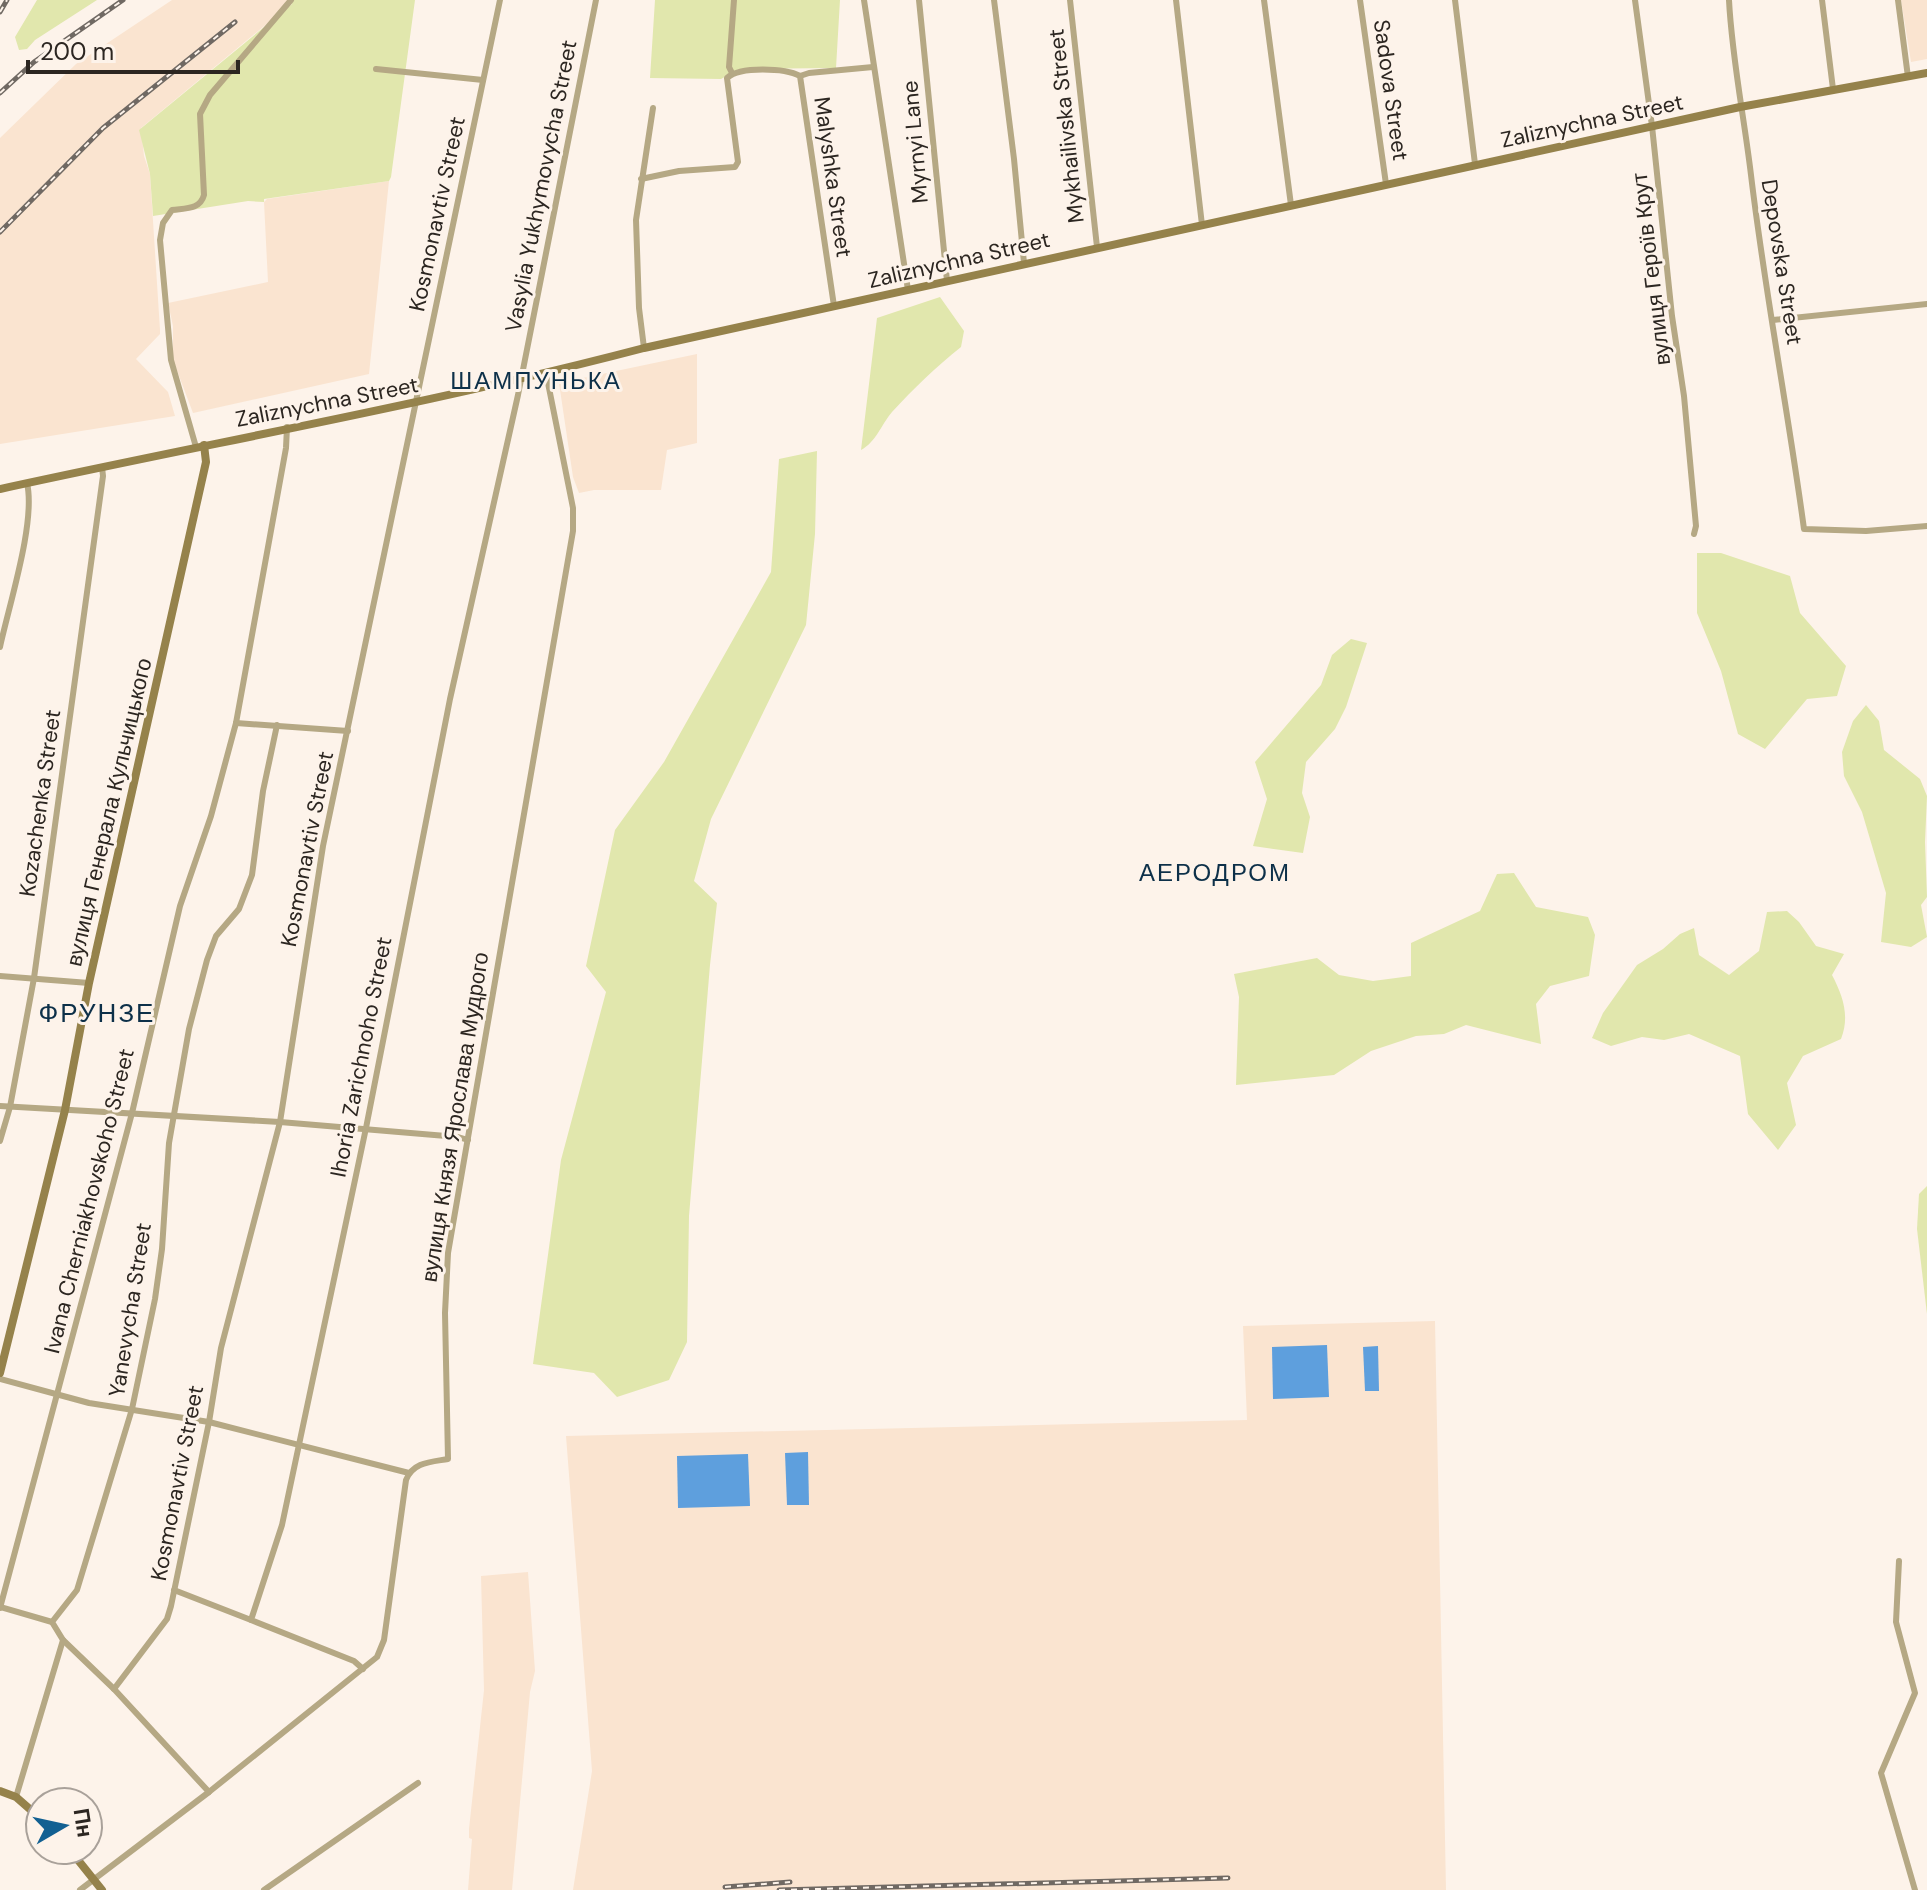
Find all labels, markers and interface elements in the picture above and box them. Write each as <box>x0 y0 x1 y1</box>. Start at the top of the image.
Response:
street label: Sadova Street <box>1367 18 1415 162</box>
scale bar <box>28 24 238 74</box>
street label: Mykhailivska Street <box>1041 27 1091 225</box>
text: 200 m <box>40 36 114 67</box>
street label: Vasylia Yukhymovycha Street <box>498 37 584 335</box>
street label: Myrnyi Lane <box>895 79 935 205</box>
street label: Zaliznychna Street <box>1498 88 1686 154</box>
street label: Malyshka Street <box>807 95 859 259</box>
street label: Kosmonavtiv Street <box>402 114 472 314</box>
street label: вулиця Героїв Крут <box>1625 171 1677 367</box>
street label: Depovska Street <box>1755 177 1809 347</box>
street label: Zaliznychna Street <box>865 225 1053 295</box>
district label: ШАМПУНЬКА <box>450 365 622 396</box>
street label: Zaliznychna Street <box>233 370 421 434</box>
street label: вулиця Генерала Кульчицького <box>59 655 159 969</box>
street label: Kozachenka Street <box>13 708 67 898</box>
street label: Kosmonavtiv Street <box>274 749 340 949</box>
district label: АЕРОДРОМ <box>1139 857 1291 888</box>
street label: Ihoria Zarichnoho Street <box>323 934 399 1180</box>
street label: вулиця Князя Ярослава Мудрого <box>415 950 495 1284</box>
district label: ФРУНЗЕ <box>39 996 155 1030</box>
street label: Ivana Cherniakhovskoho Street <box>37 1046 141 1356</box>
street label: Yanevycha Street <box>102 1221 158 1399</box>
street label: Kosmonavtiv Street <box>144 1383 210 1583</box>
north arrow <box>24 1786 104 1866</box>
text: Пн <box>67 1806 100 1840</box>

